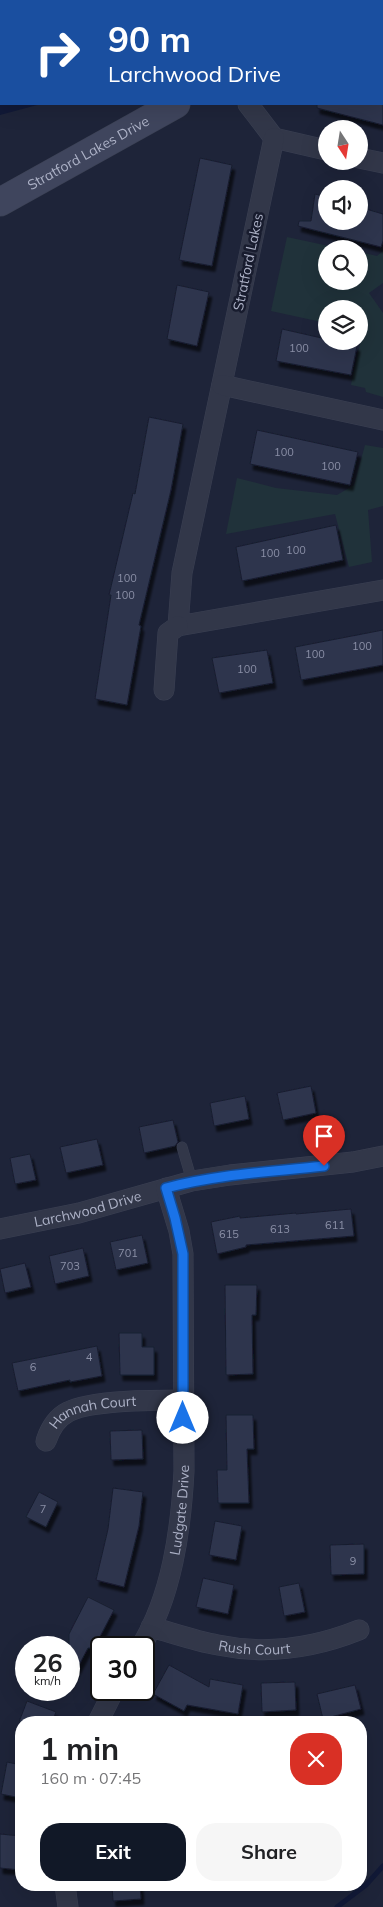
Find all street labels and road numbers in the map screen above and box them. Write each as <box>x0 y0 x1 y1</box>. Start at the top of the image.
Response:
street label: Stratford Lakes Drive <box>24 112 152 194</box>
street label: Stratford Lakes <box>229 212 267 312</box>
street label: Larchwood Drive <box>32 1187 143 1231</box>
street label: Hannah Court <box>45 1392 137 1432</box>
street label: Ludgate Drive <box>166 1465 193 1557</box>
street label: Rush Court <box>217 1636 291 1659</box>

